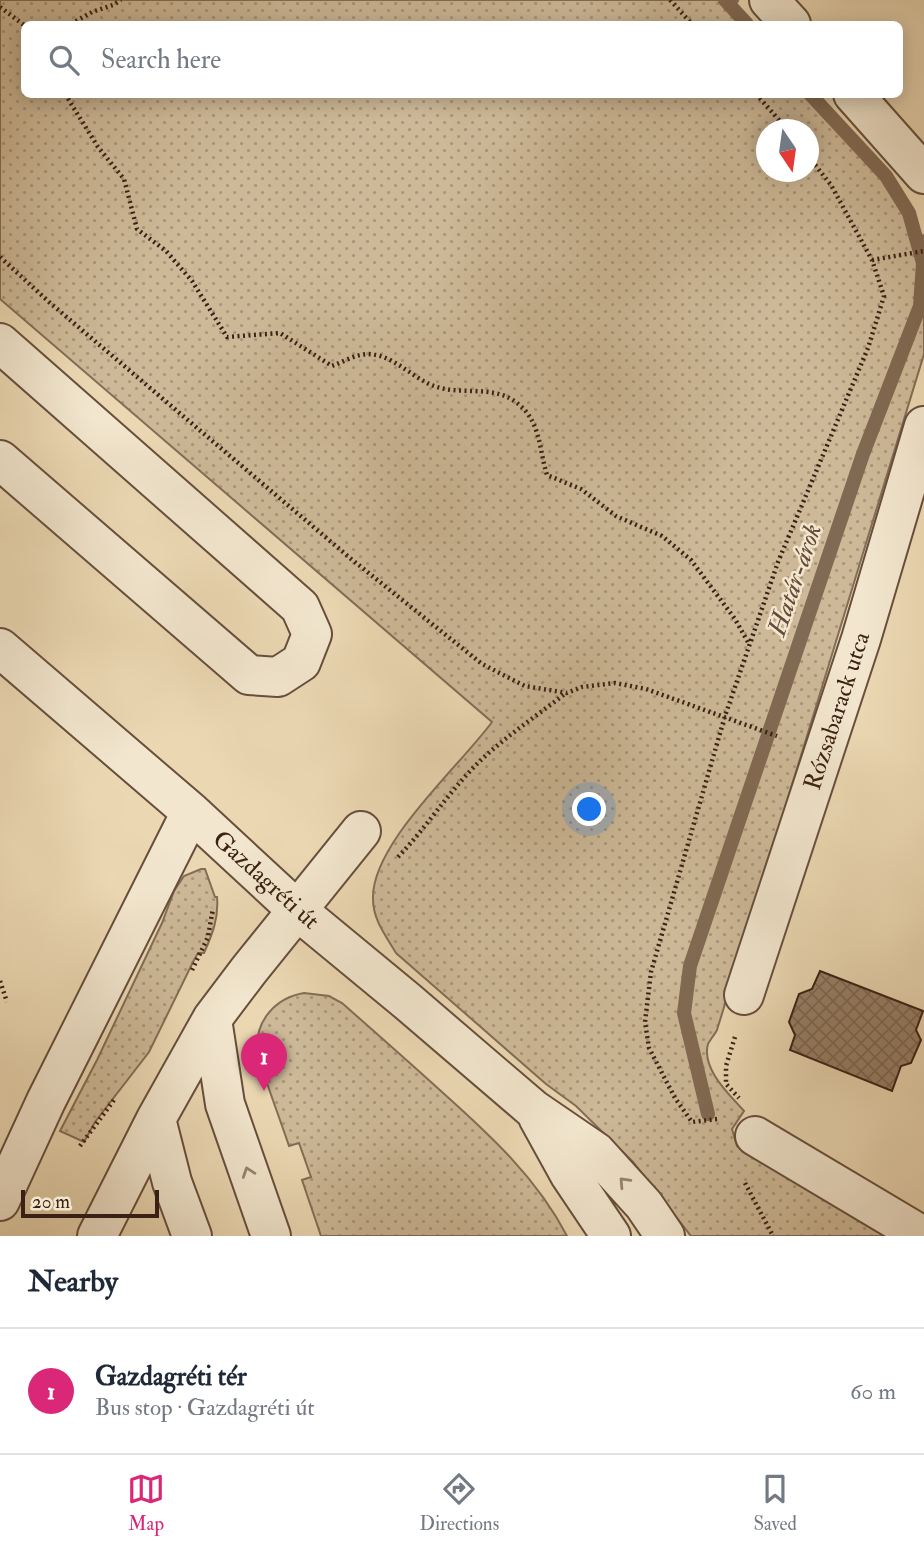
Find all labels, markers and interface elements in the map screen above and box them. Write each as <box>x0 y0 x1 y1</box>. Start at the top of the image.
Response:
search box <box>21 21 903 98</box>
icon: search <box>45 41 83 79</box>
text: Search here <box>101 44 221 76</box>
north arrow <box>756 119 819 182</box>
water label: Határ-árok <box>761 520 829 641</box>
street label: Rózsabarack utca <box>797 627 878 794</box>
your location <box>572 792 606 826</box>
street label: Gazdagréti út <box>206 824 326 936</box>
pin: 1 <box>241 1033 287 1091</box>
one-way arrow <box>243 1166 257 1178</box>
one-way arrow <box>620 1177 632 1190</box>
scale bar <box>21 1187 159 1219</box>
text: 20 m <box>32 1190 70 1214</box>
text: Nearby <box>28 1263 118 1300</box>
text: Gazdagréti tér <box>95 1361 247 1393</box>
text: 1 <box>47 1377 55 1406</box>
text: 60 m <box>850 1377 896 1406</box>
text: Bus stop · Gazdagréti út <box>95 1393 315 1422</box>
tab: Map <box>127 1470 165 1536</box>
tab: Directions <box>419 1470 499 1536</box>
tab: Saved <box>753 1470 797 1536</box>

